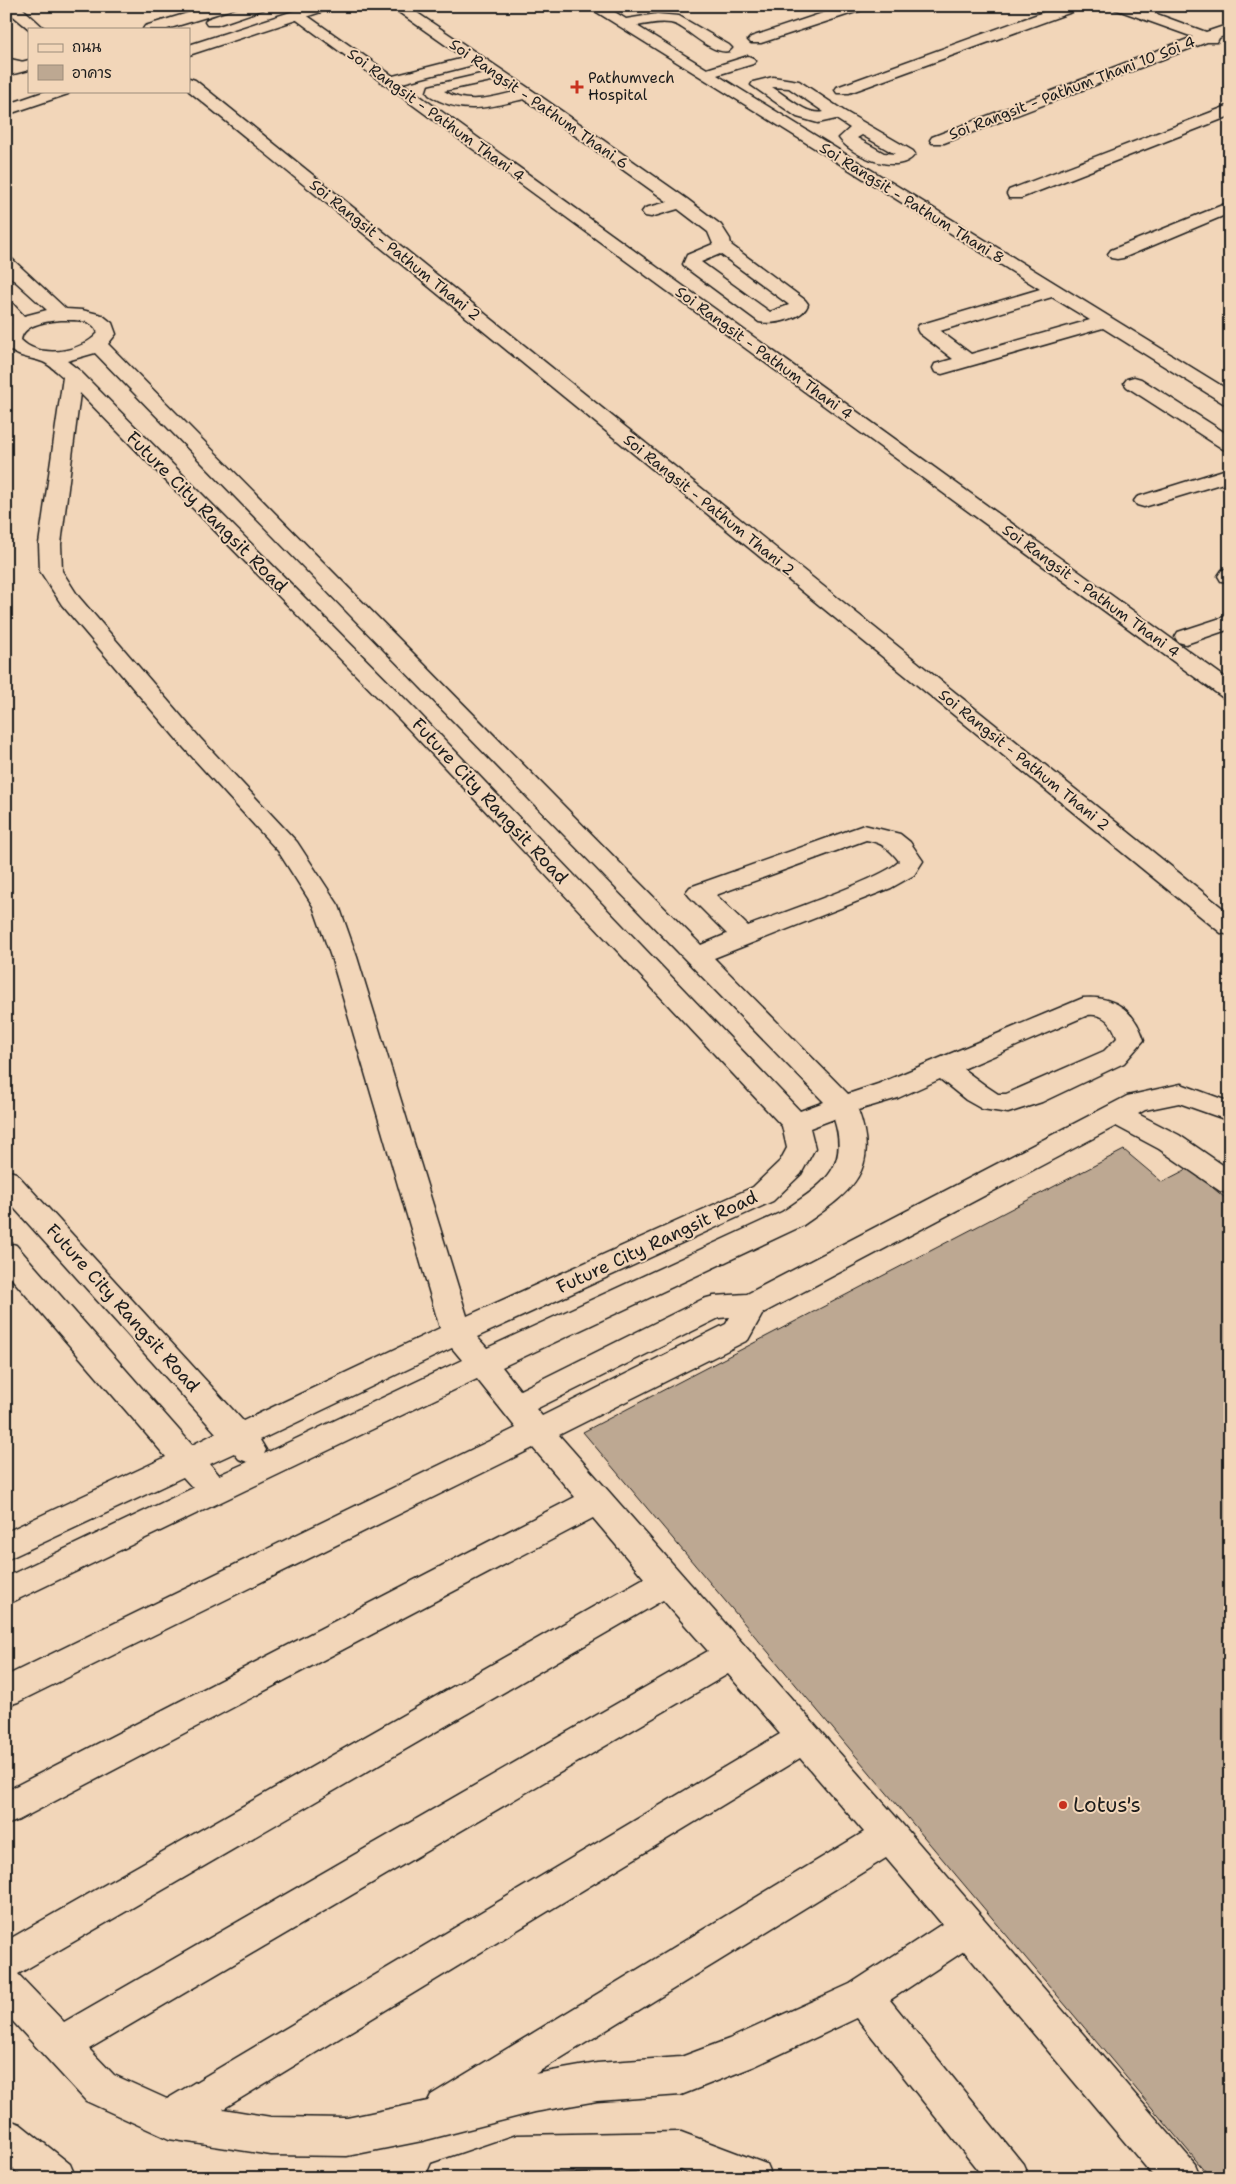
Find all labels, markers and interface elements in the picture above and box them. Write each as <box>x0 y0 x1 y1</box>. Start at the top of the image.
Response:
legend <box>28 28 190 92</box>
street label: Soi Rangsit - Pathum Thani 10 Soi 4 <box>946 32 1198 144</box>
street label: Soi Rangsit - Pathum Thani 6 <box>445 34 633 174</box>
text: ถนน <box>72 37 101 57</box>
street label: Soi Rangsit - Pathum Thani 4 <box>343 44 529 186</box>
text: อาคาร <box>72 63 112 83</box>
place label: Pathumvech Hospital <box>588 68 675 105</box>
marker: Pathumvech Hospital <box>570 80 584 94</box>
street label: Soi Rangsit - Pathum Thani 8 <box>816 138 1008 268</box>
street label: Soi Rangsit - Pathum Thani 2 <box>305 175 485 325</box>
street label: Soi Rangsit - Pathum Thani 4 <box>671 282 857 424</box>
street label: Future City Rangsit Road <box>121 426 293 598</box>
street label: Soi Rangsit - Pathum Thani 2 <box>619 430 799 580</box>
street label: Soi Rangsit - Pathum Thani 4 <box>998 520 1184 662</box>
street label: Soi Rangsit - Pathum Thani 2 <box>934 685 1114 835</box>
street label: Future City Rangsit Road <box>407 713 573 889</box>
street label: Future City Rangsit Road <box>553 1185 761 1299</box>
street label: Future City Rangsit Road <box>41 1219 205 1397</box>
place label: Lotus's <box>1073 1791 1141 1819</box>
marker: Lotus's <box>1057 1799 1069 1811</box>

